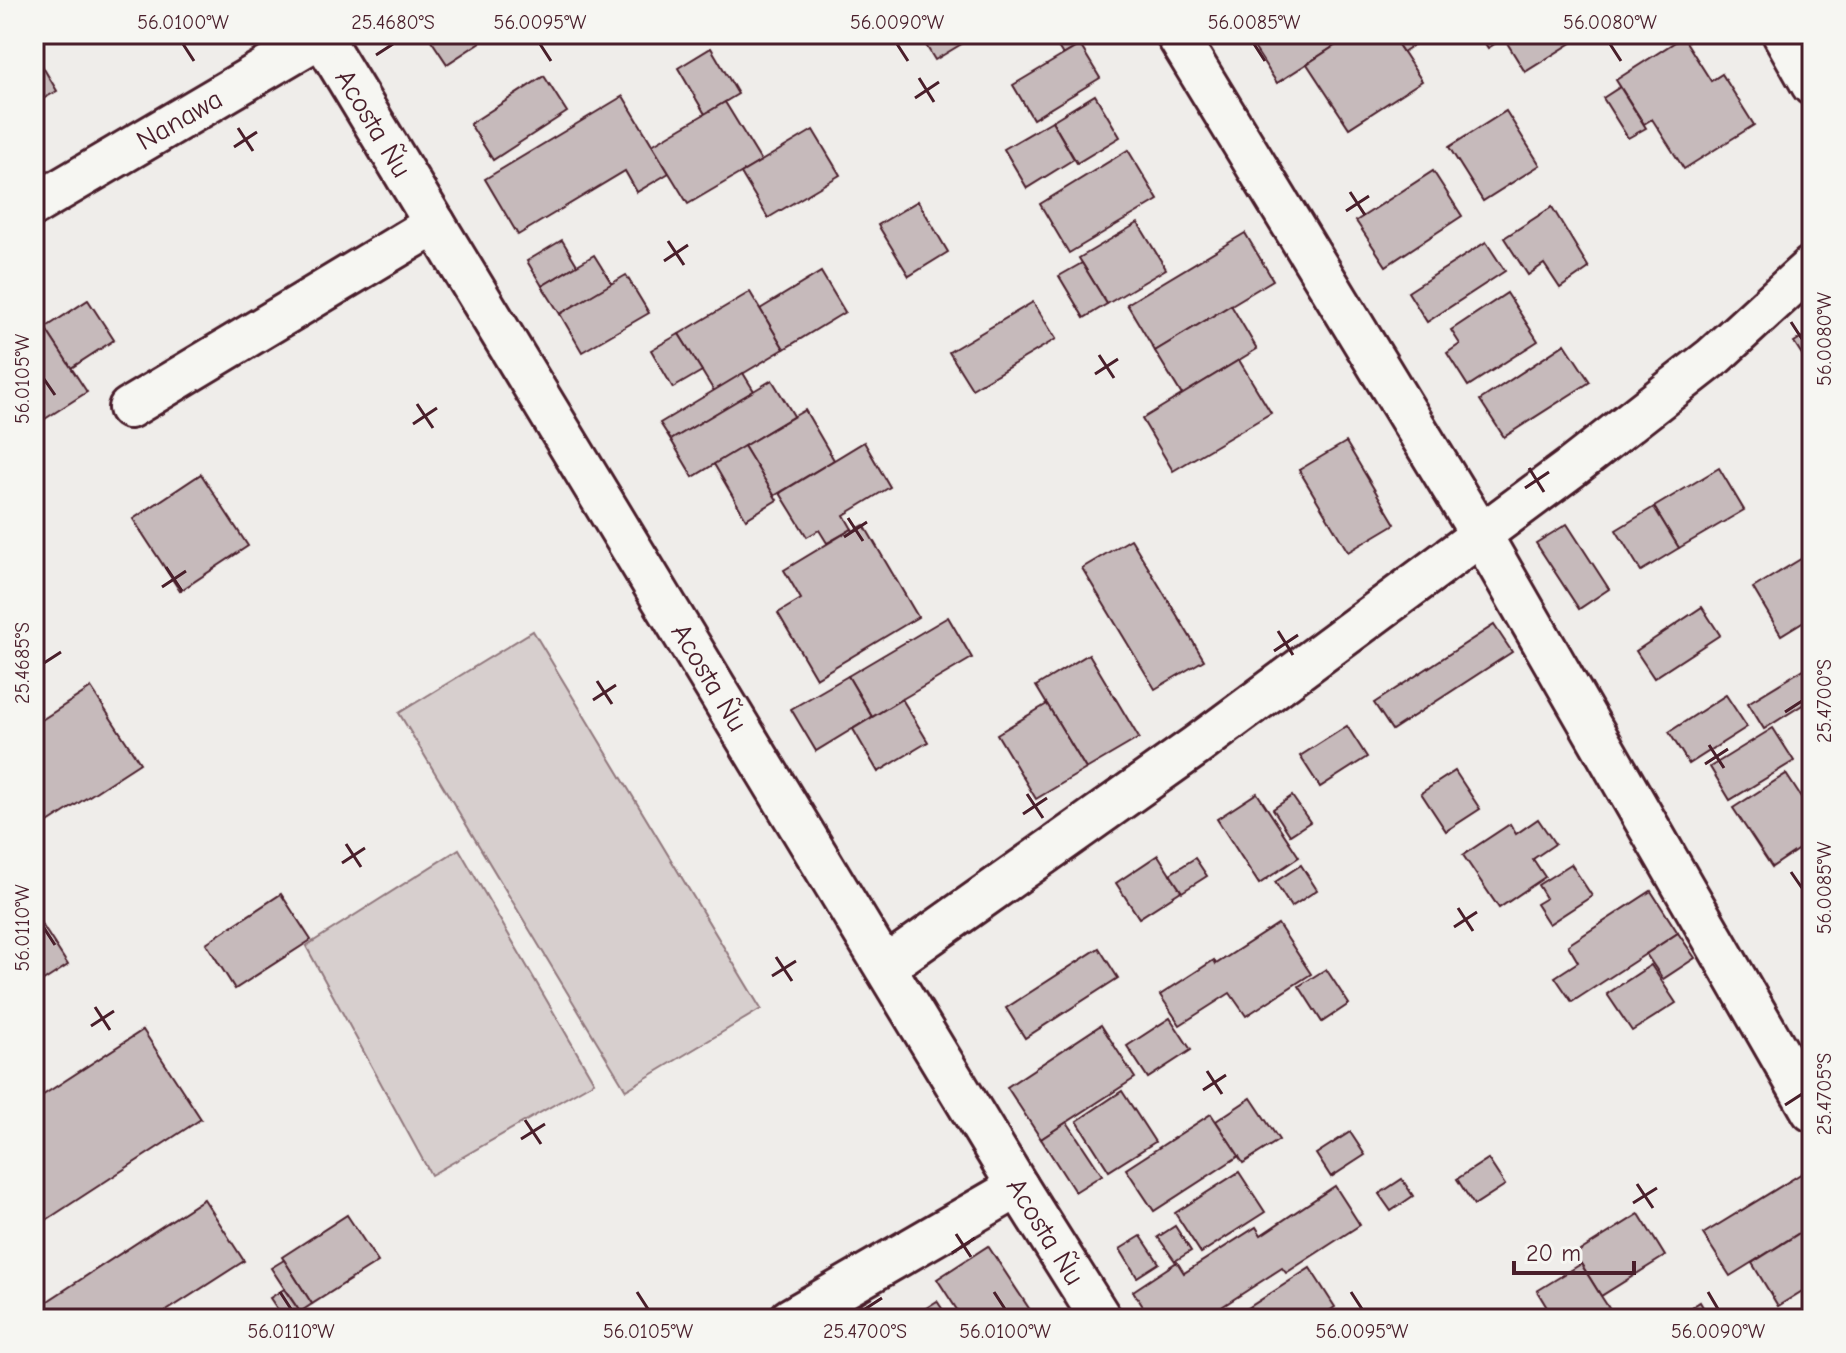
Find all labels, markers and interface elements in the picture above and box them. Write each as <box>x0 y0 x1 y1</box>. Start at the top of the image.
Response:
text: 56.0100°W <box>137 11 229 34</box>
text: 25.4680°S <box>351 11 435 34</box>
text: 56.0095°W <box>494 11 587 34</box>
text: 56.0090°W <box>850 11 945 34</box>
text: 56.0085°W <box>1208 11 1301 34</box>
text: 56.0080°W <box>1563 11 1658 34</box>
street label: Acosta Ñu <box>329 63 419 183</box>
street label: Nanawa <box>131 83 228 157</box>
text: 56.0080°W <box>1813 291 1836 386</box>
text: 56.0105°W <box>11 333 34 424</box>
street label: Acosta Ñu <box>665 617 755 737</box>
text: 25.4685°S <box>11 622 34 704</box>
text: 25.4700°S <box>1813 659 1836 743</box>
text: 56.0085°W <box>1813 841 1836 934</box>
text: 56.0110°W <box>11 884 34 972</box>
text: 25.4705°S <box>1813 1053 1836 1135</box>
street label: Acosta Ñu <box>1000 1172 1091 1291</box>
scale bar <box>1514 1225 1634 1275</box>
text: 20 m <box>1526 1239 1581 1267</box>
text: 56.0110°W <box>247 1320 335 1343</box>
text: 56.0105°W <box>603 1320 694 1343</box>
text: 25.4700°S <box>823 1320 907 1343</box>
text: 56.0100°W <box>959 1320 1051 1343</box>
text: 56.0095°W <box>1316 1320 1409 1343</box>
text: 56.0090°W <box>1671 1320 1766 1343</box>

